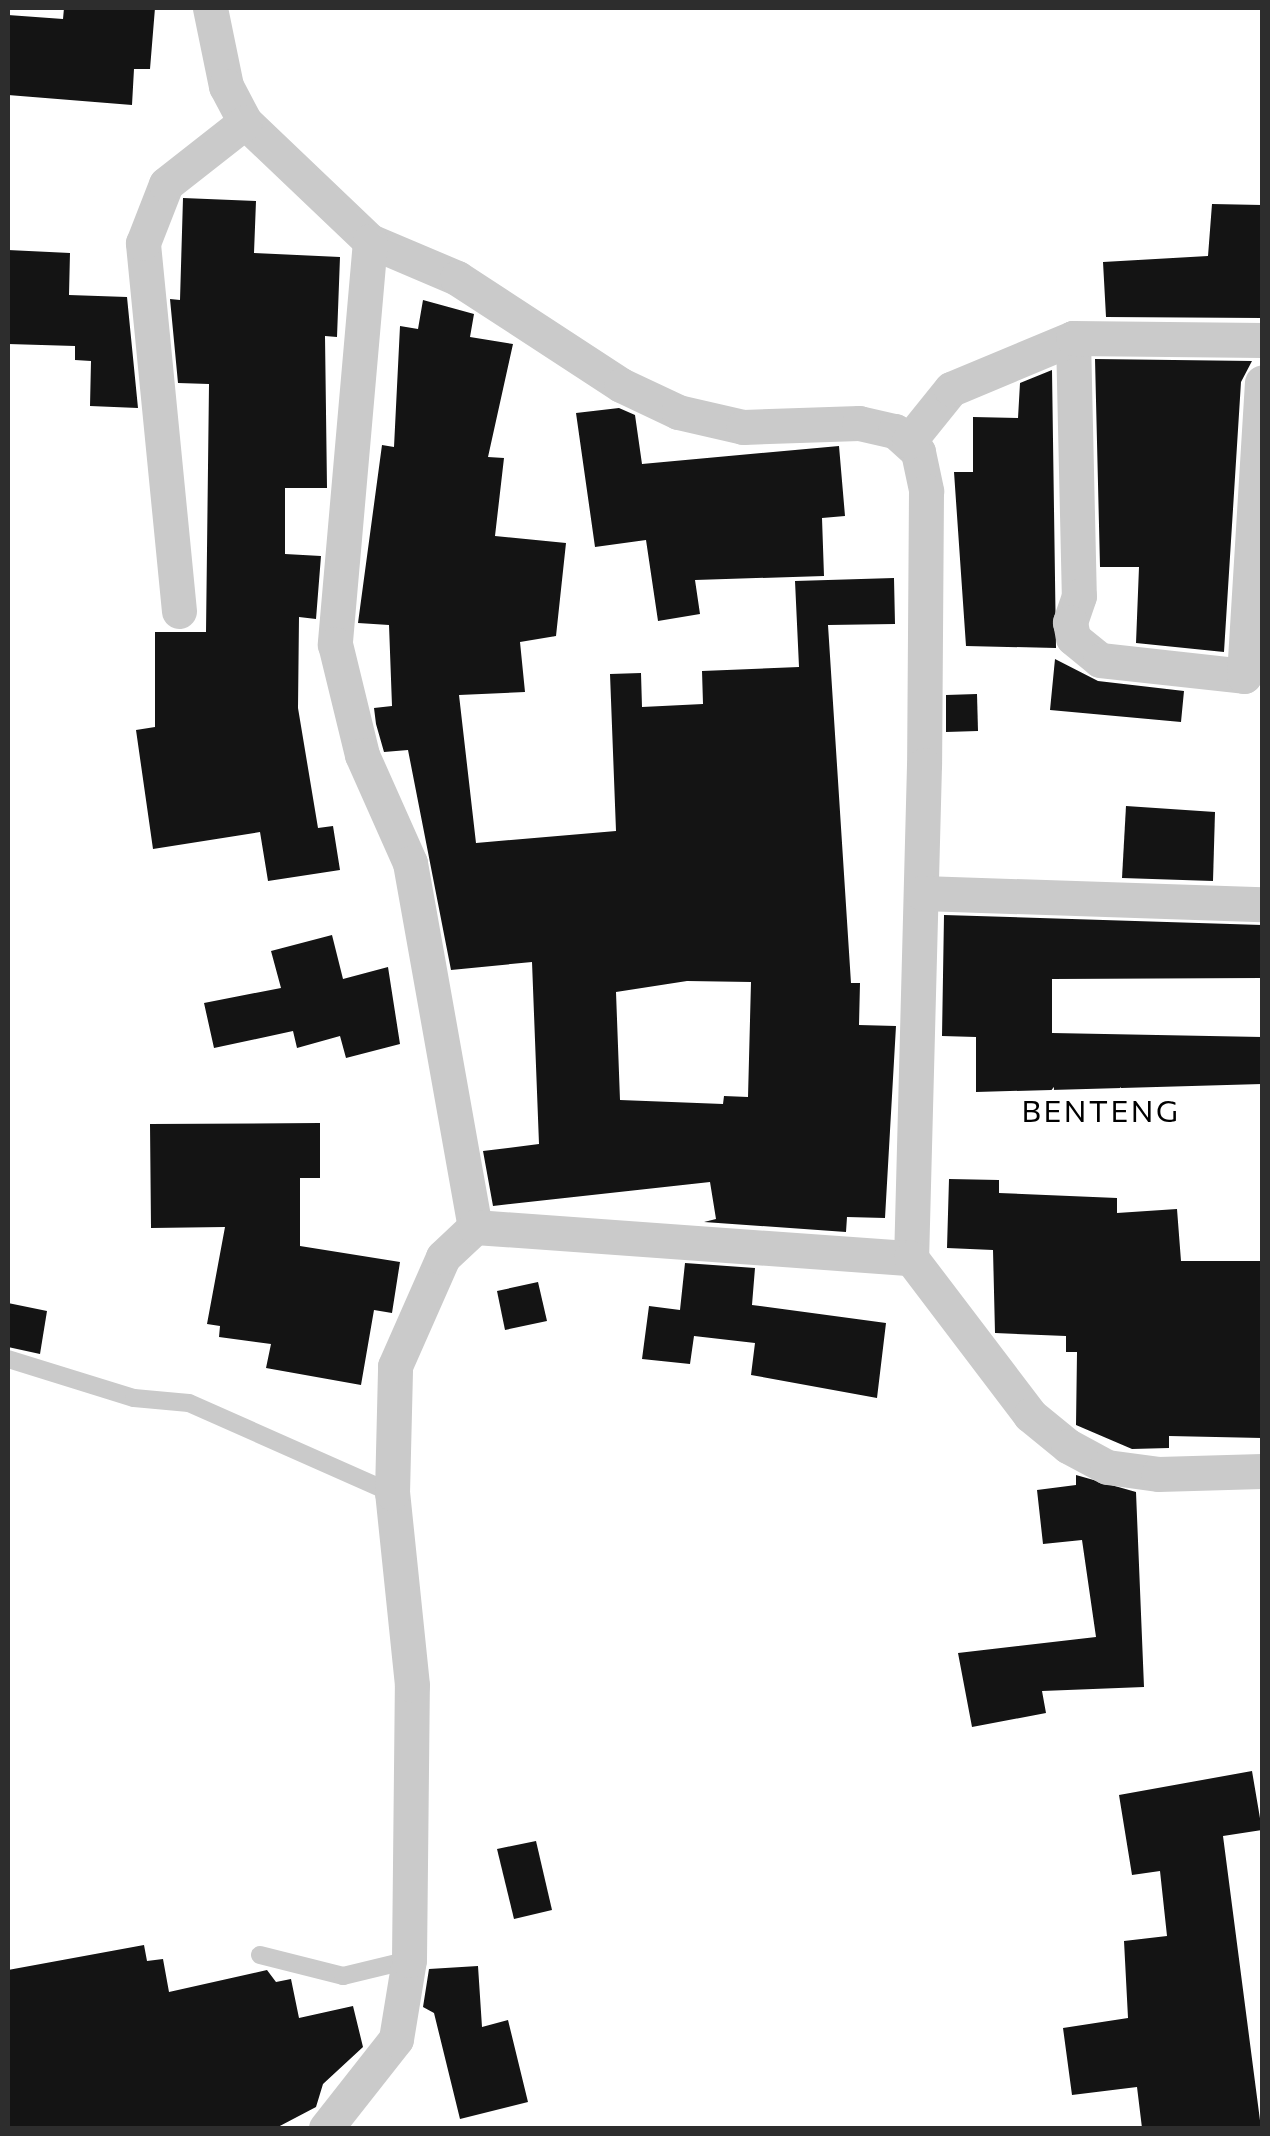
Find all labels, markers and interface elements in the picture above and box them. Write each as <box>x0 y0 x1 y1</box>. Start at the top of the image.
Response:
district label: BENTENG <box>1022 1092 1180 1128</box>

